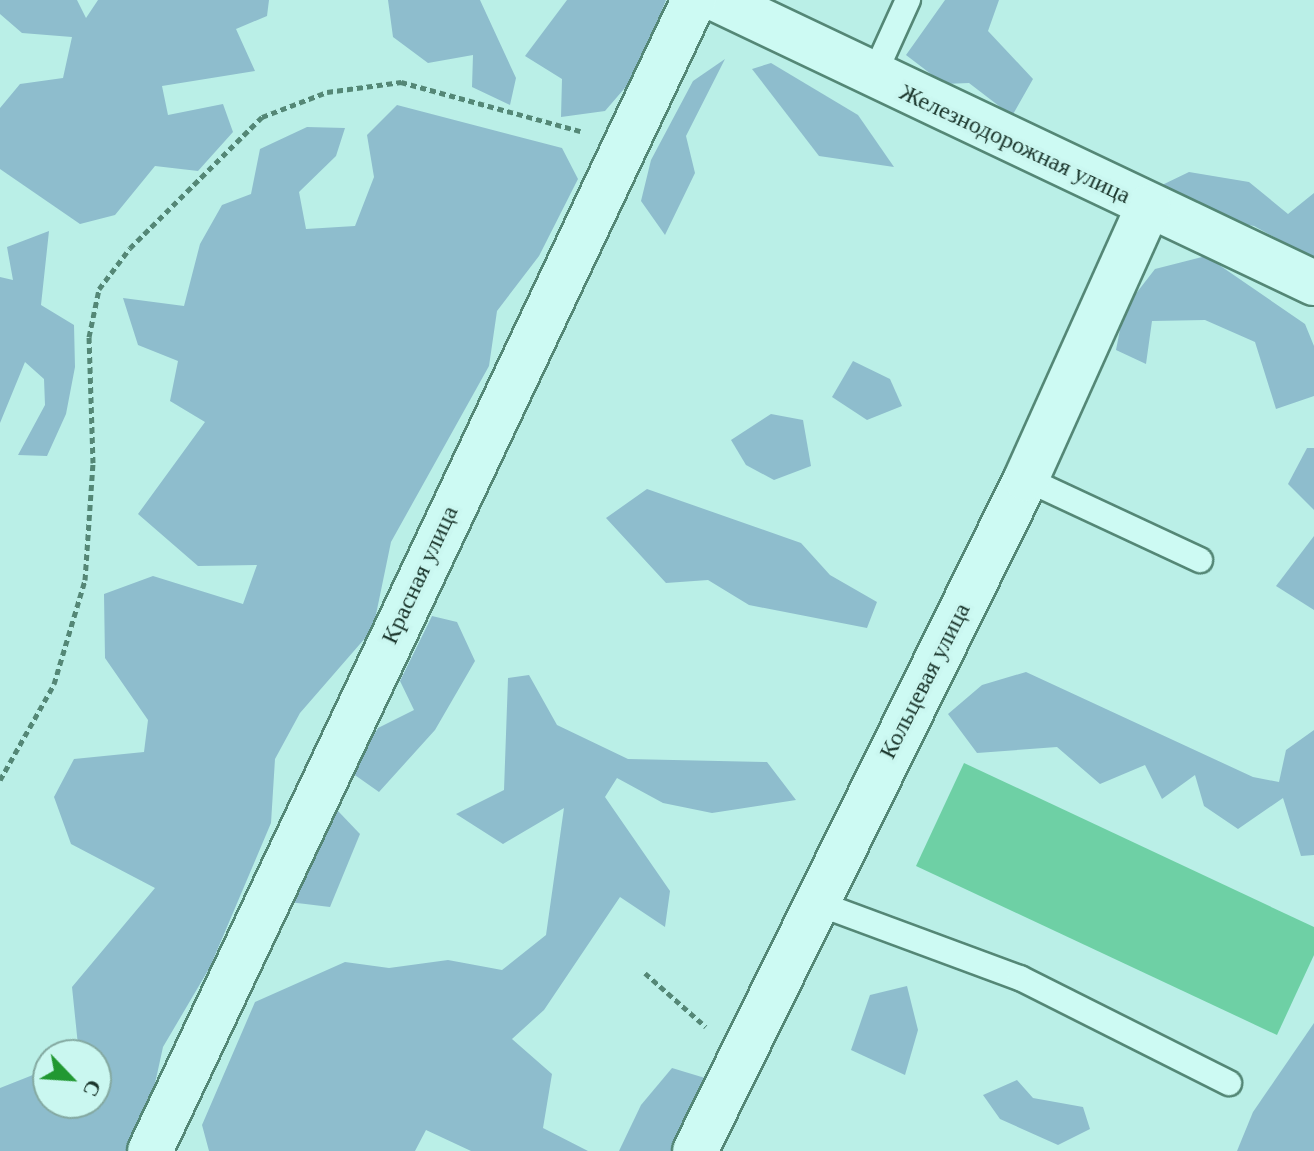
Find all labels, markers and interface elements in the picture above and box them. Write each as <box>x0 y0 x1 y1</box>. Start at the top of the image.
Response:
street label: Железнодорожная улица <box>895 78 1135 210</box>
street label: Красная улица <box>375 501 465 649</box>
street label: Кольцевая улица <box>873 598 977 764</box>
north arrow <box>32 1039 112 1119</box>
text: С <box>78 1076 107 1101</box>

